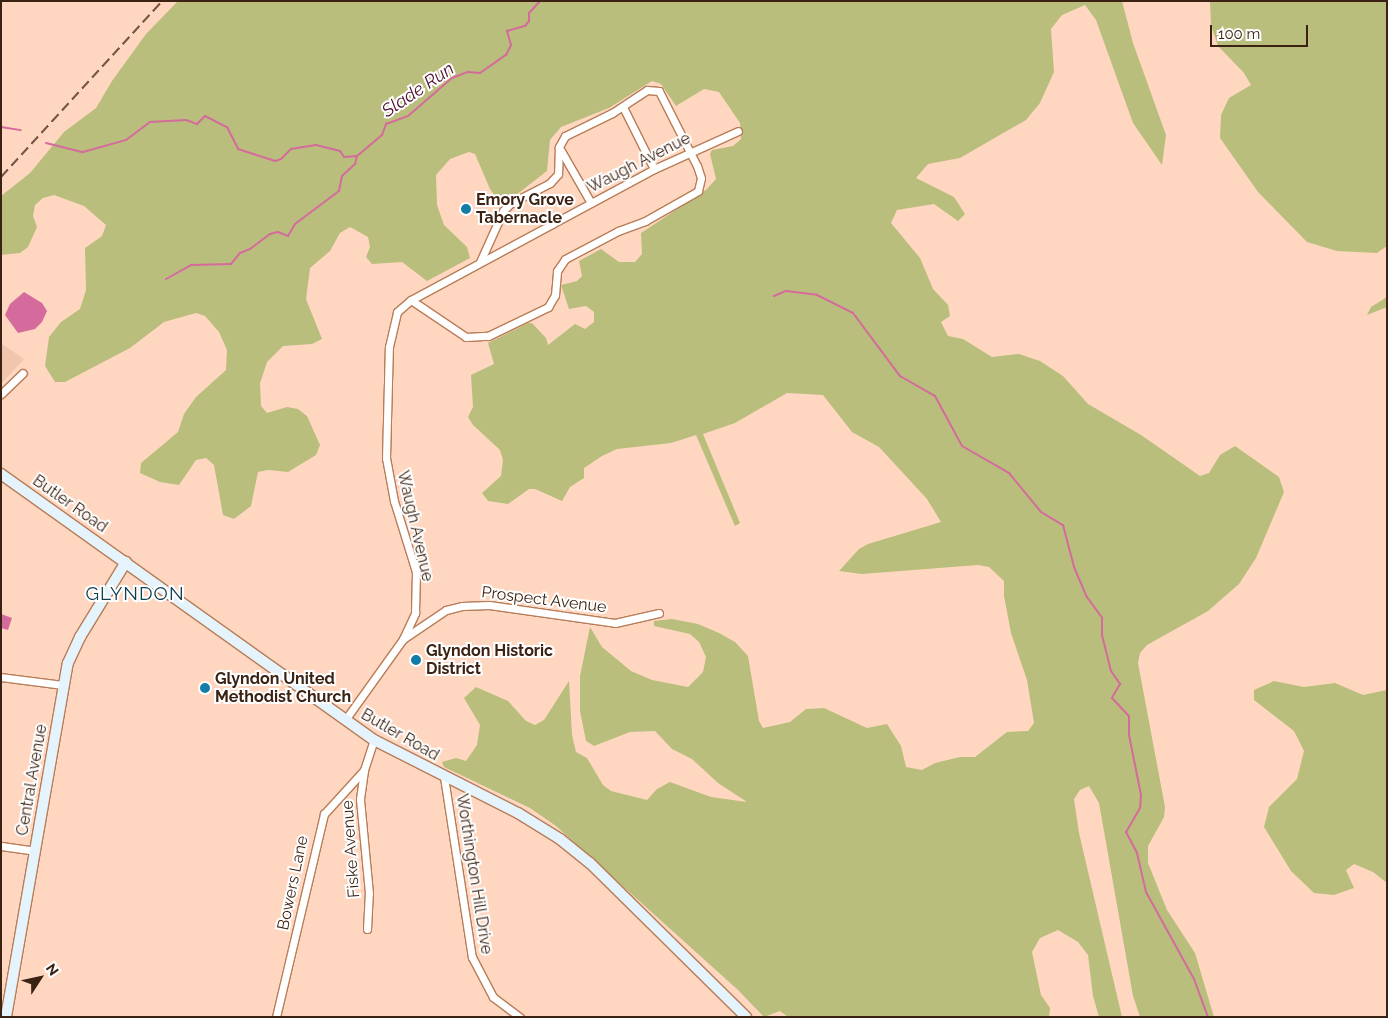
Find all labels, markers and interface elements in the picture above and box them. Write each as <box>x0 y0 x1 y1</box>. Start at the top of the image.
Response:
scale bar <box>1213 15 1310 47</box>
text: 100 m <box>1218 25 1260 43</box>
water label: Slade Run <box>378 58 458 122</box>
street label: Waugh Avenue <box>584 129 694 197</box>
place label: Emory Grove Tabernacle <box>476 190 574 228</box>
marker: Emory Grove Tabernacle <box>460 203 472 215</box>
street label: Waugh Avenue <box>393 469 437 583</box>
street label: Butler Road <box>29 471 111 537</box>
district label: GLYNDON <box>85 583 185 605</box>
street label: Prospect Avenue <box>480 583 608 617</box>
place label: Glyndon Historic District <box>426 641 553 679</box>
marker: Glyndon Historic District <box>410 654 422 666</box>
place label: Glyndon United Methodist Church <box>215 669 351 707</box>
marker: Glyndon United Methodist Church <box>199 682 211 694</box>
street label: Butler Road <box>357 705 443 765</box>
street label: Central Avenue <box>13 722 51 838</box>
street label: Worthington Hill Drive <box>452 792 496 956</box>
street label: Fiske Avenue <box>338 799 364 899</box>
street label: Bowers Lane <box>274 834 312 932</box>
north arrow <box>15 953 65 1003</box>
text: N <box>43 960 62 978</box>

